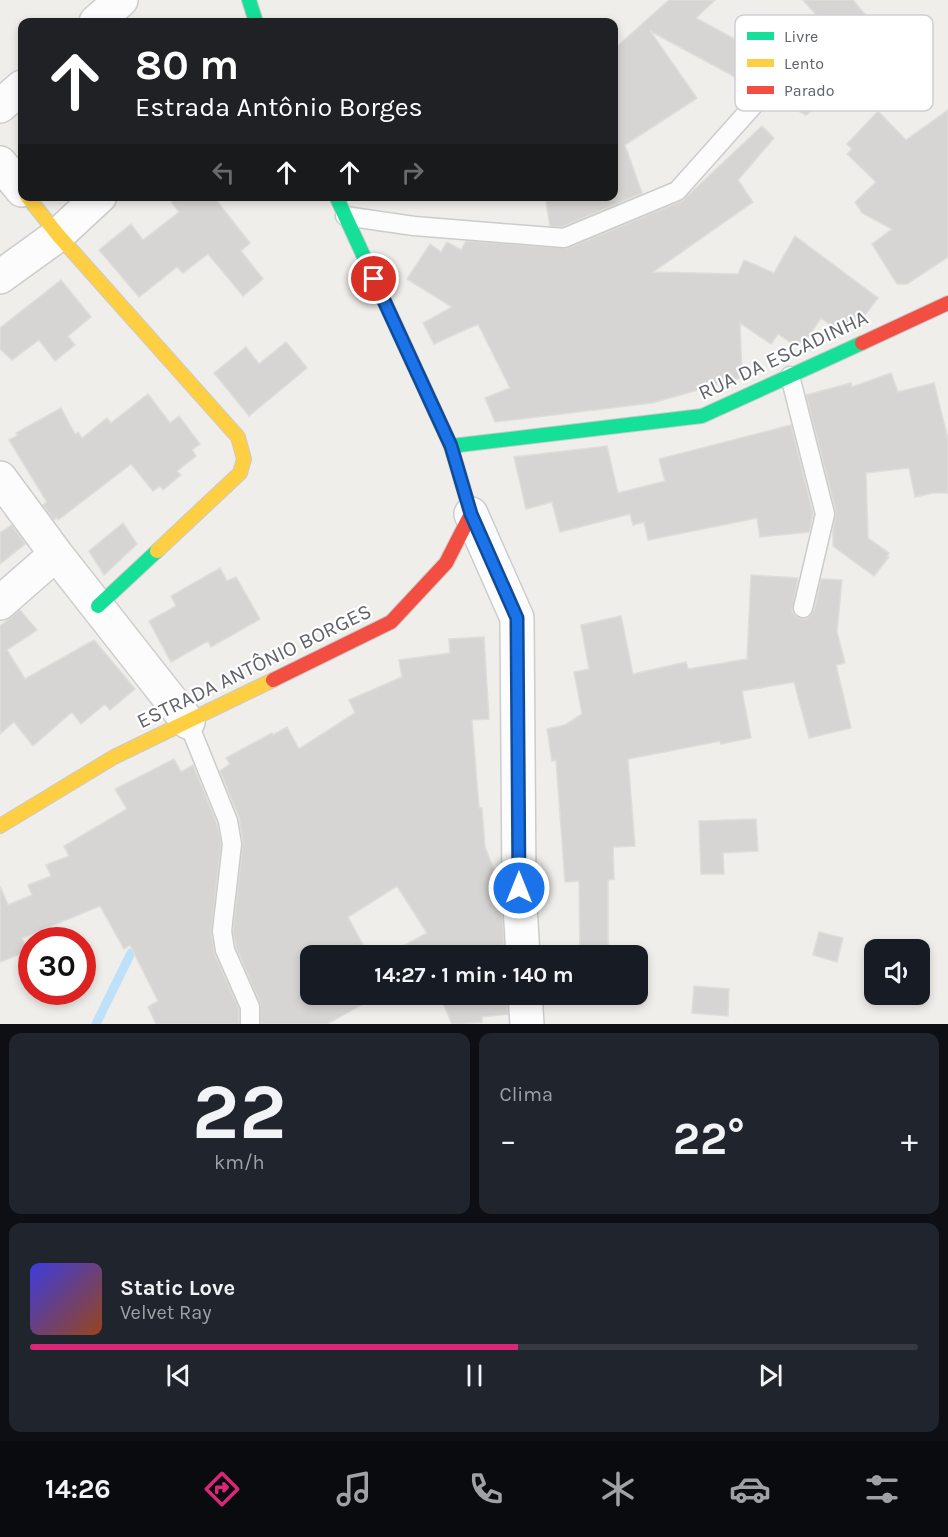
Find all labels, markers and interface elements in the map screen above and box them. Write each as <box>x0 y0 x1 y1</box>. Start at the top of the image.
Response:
legend <box>735 15 933 111</box>
text: Livre <box>784 27 818 46</box>
text: 80 m <box>135 40 239 90</box>
icon: ahead <box>36 42 114 120</box>
text: Lento <box>784 54 824 73</box>
text: Parado <box>784 81 834 100</box>
text: Estrada Antônio Borges <box>135 91 423 123</box>
icon: left <box>207 156 240 189</box>
icon: ahead <box>270 156 303 189</box>
icon: ahead <box>333 156 366 189</box>
icon: right <box>396 156 429 189</box>
pin <box>348 253 399 304</box>
icon: arrive <box>357 262 390 295</box>
street label: RUA DA ESCADINHA <box>694 305 872 405</box>
street label: ESTRADA ANTÔNIO BORGES <box>133 599 375 733</box>
position arrow <box>487 856 551 920</box>
speed limit sign: 30 <box>18 927 96 1005</box>
map controls <box>864 939 930 1005</box>
button: sound <box>864 939 930 1005</box>
text: 14:27 · 1 min · 140 m <box>374 962 574 988</box>
text: 22 <box>192 1066 286 1158</box>
text: Clima <box>500 1083 553 1106</box>
text: 22° <box>673 1113 745 1165</box>
text: − <box>500 1121 517 1159</box>
text: + <box>901 1121 918 1159</box>
text: km/h <box>214 1151 265 1174</box>
text: Static Love <box>120 1275 235 1301</box>
text: Velvet Ray <box>120 1301 212 1324</box>
icon: previous <box>162 1359 195 1392</box>
icon: pause <box>458 1359 491 1392</box>
icon: next <box>754 1359 787 1392</box>
icon: directions <box>201 1468 243 1510</box>
icon: music <box>333 1468 375 1510</box>
icon: phone <box>465 1468 507 1510</box>
icon: climate <box>597 1468 639 1510</box>
icon: car <box>729 1468 771 1510</box>
icon: filters <box>861 1468 903 1510</box>
text: 14:26 <box>45 1473 111 1505</box>

